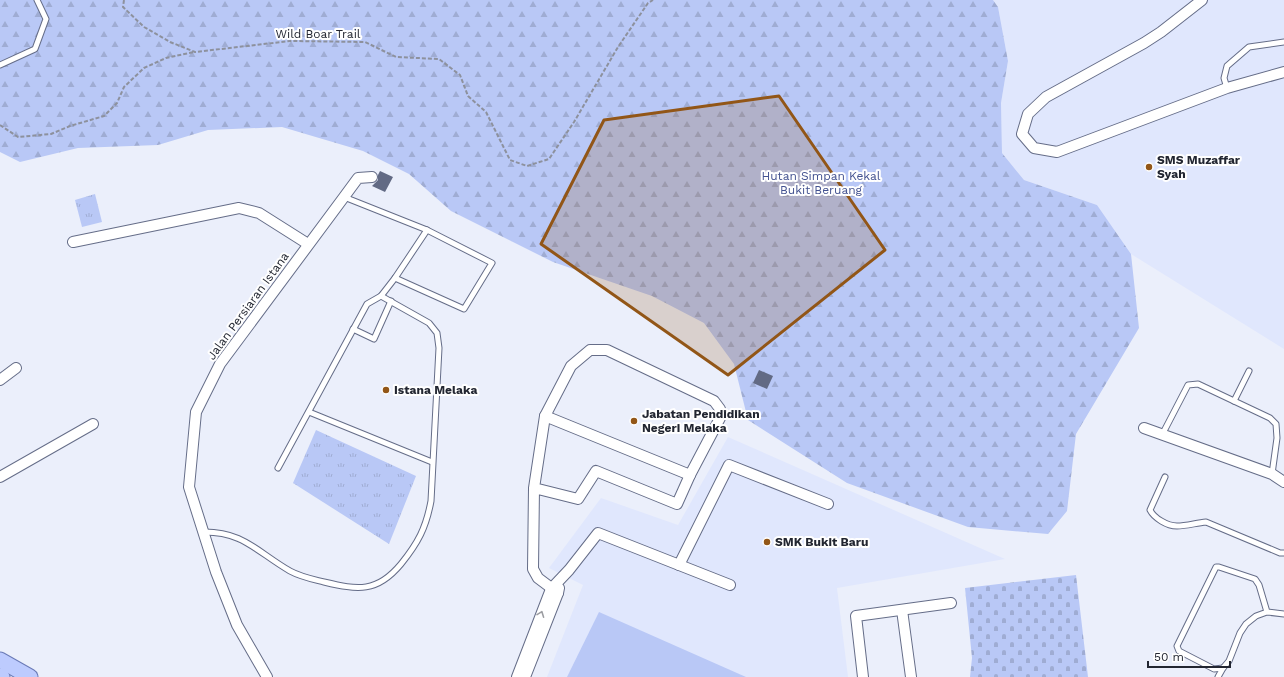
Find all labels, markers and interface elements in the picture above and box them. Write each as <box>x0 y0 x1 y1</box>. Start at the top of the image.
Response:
street label: Wild Boar Trail <box>275 27 361 41</box>
place label: SMS Muzaffar Syah <box>1157 153 1241 181</box>
marker: SMS Muzaffar Syah <box>1144 162 1154 172</box>
park label: Hutan Simpan Kekal Bukit Beruang <box>762 169 881 197</box>
street label: Jalan Persiaran Istana <box>204 249 292 362</box>
place label: Istana Melaka <box>394 383 477 397</box>
marker: Istana Melaka <box>381 385 391 395</box>
place label: Jabatan Pendidikan Negeri Melaka <box>642 407 760 435</box>
marker: Jabatan Pendidikan Negeri Melaka <box>629 416 639 426</box>
place label: SMK Bukit Baru <box>775 535 868 549</box>
marker: SMK Bukit Baru <box>762 537 772 547</box>
one-way arrow <box>536 611 544 618</box>
scale bar <box>1148 643 1230 669</box>
text: 50 m <box>1154 650 1184 664</box>

